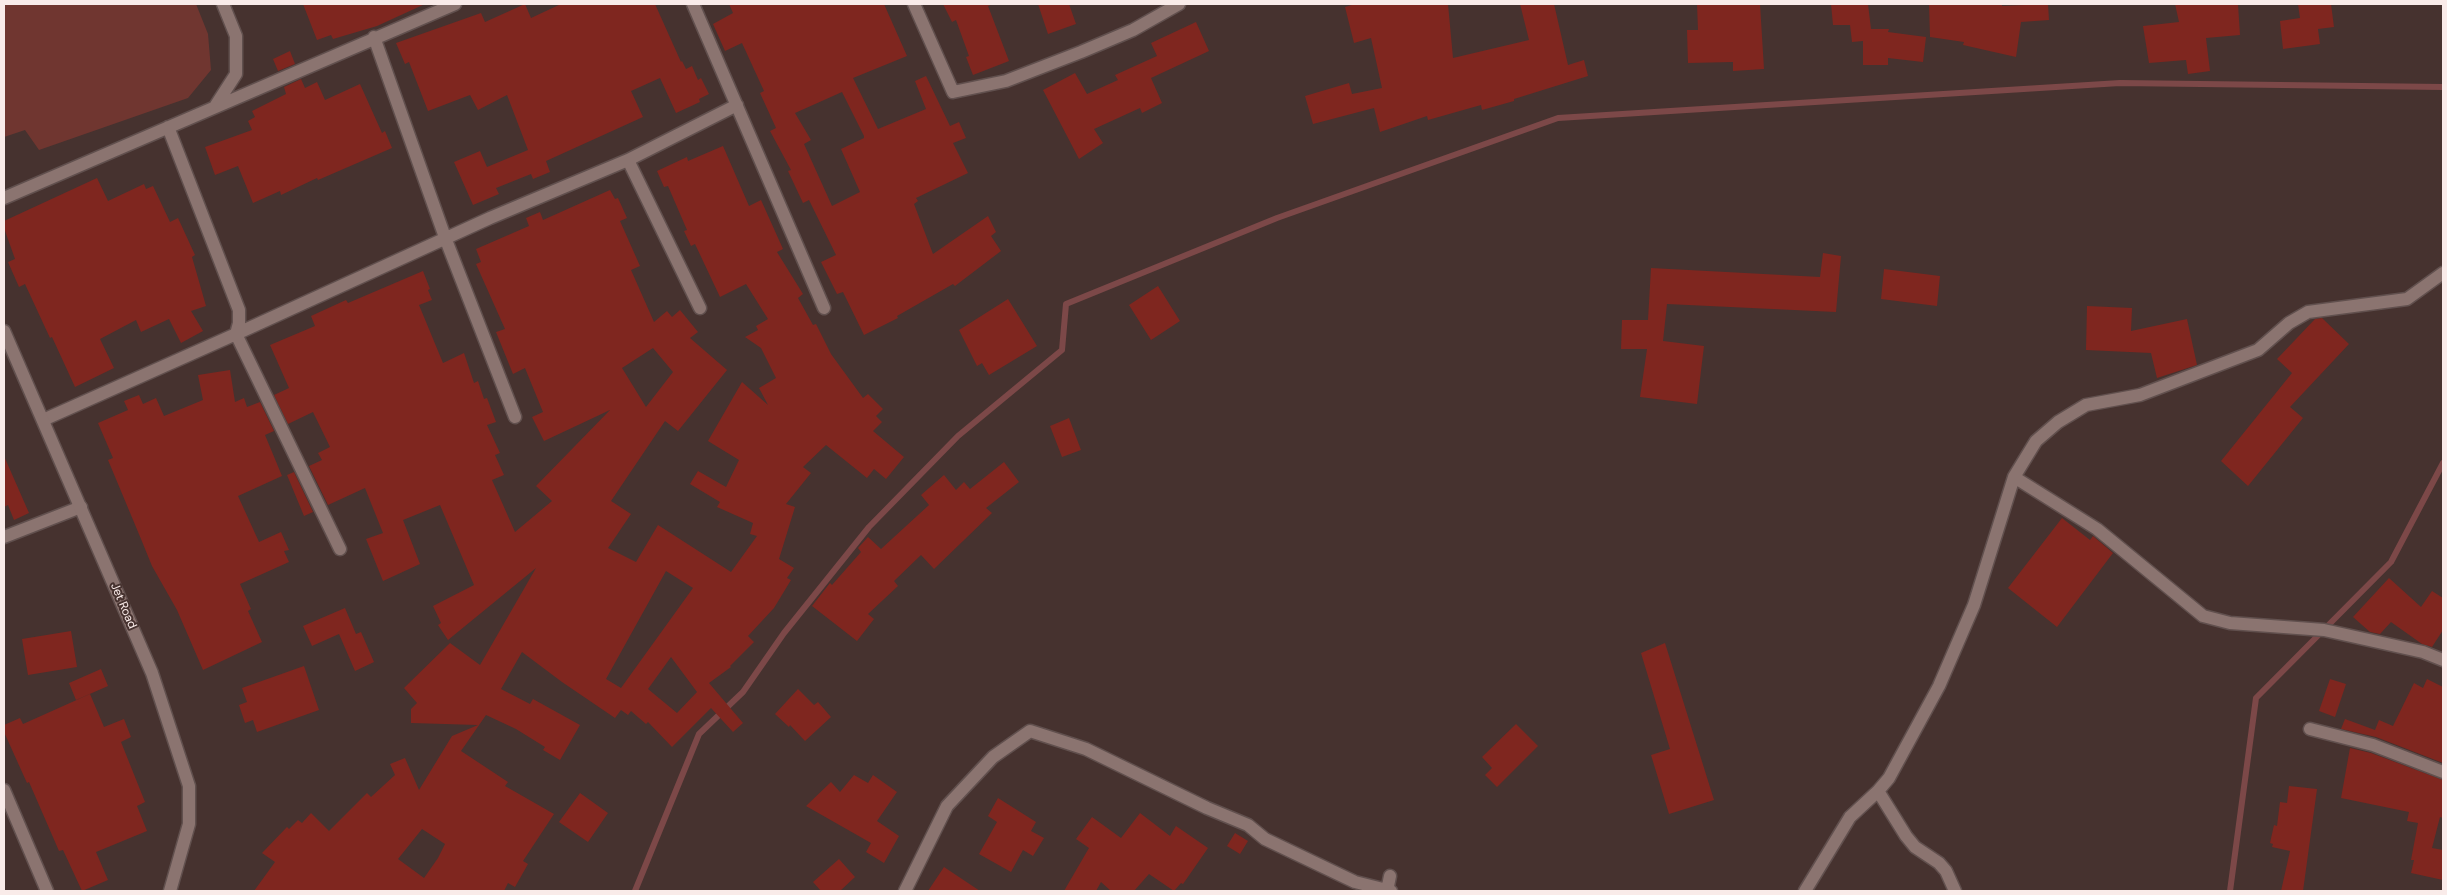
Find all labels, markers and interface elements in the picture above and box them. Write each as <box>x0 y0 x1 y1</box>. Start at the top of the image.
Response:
street label: Jet Road <box>107 581 139 631</box>

